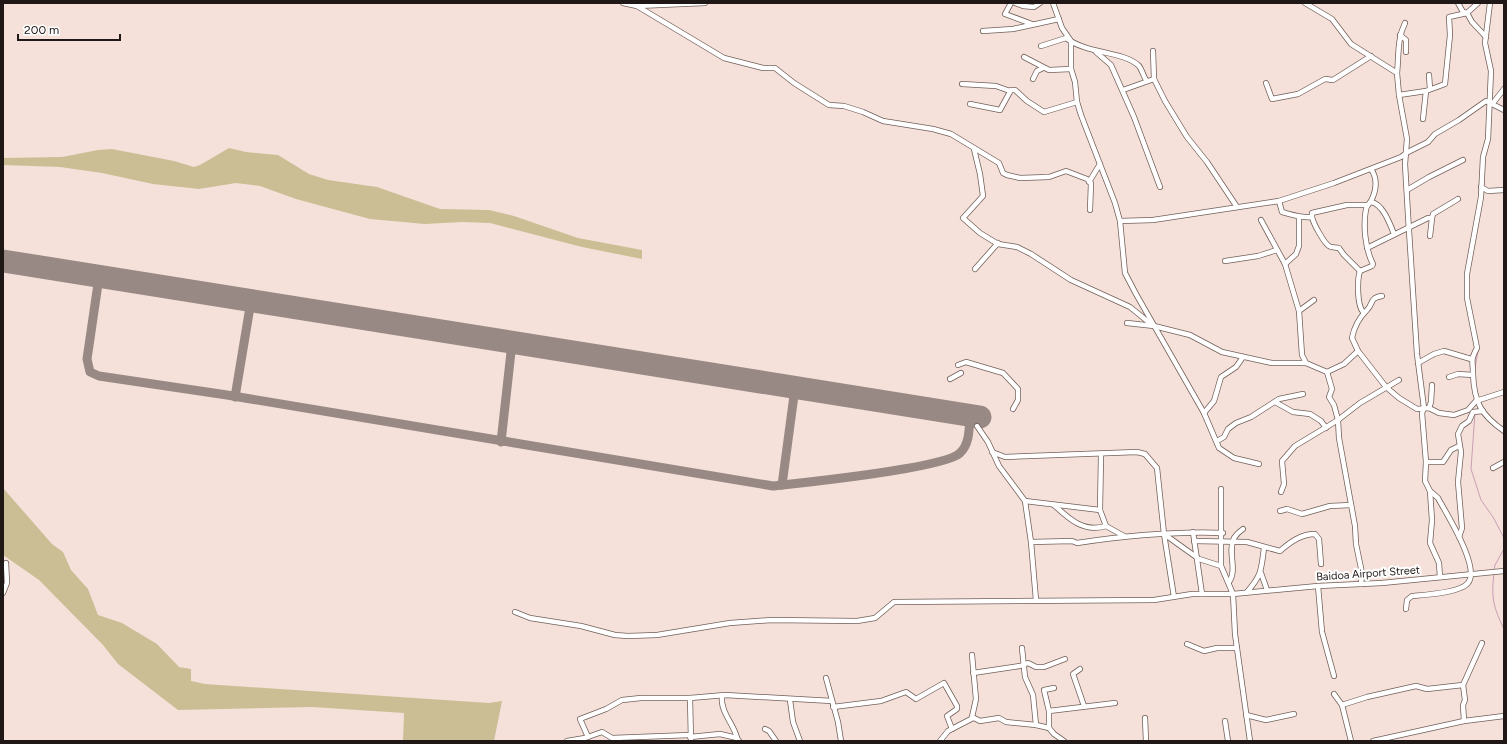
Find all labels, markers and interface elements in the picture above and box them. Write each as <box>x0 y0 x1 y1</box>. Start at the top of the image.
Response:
scale bar <box>18 16 120 42</box>
text: 200 m <box>24 23 59 37</box>
street label: Baidoa Airport Street <box>1316 563 1420 584</box>

